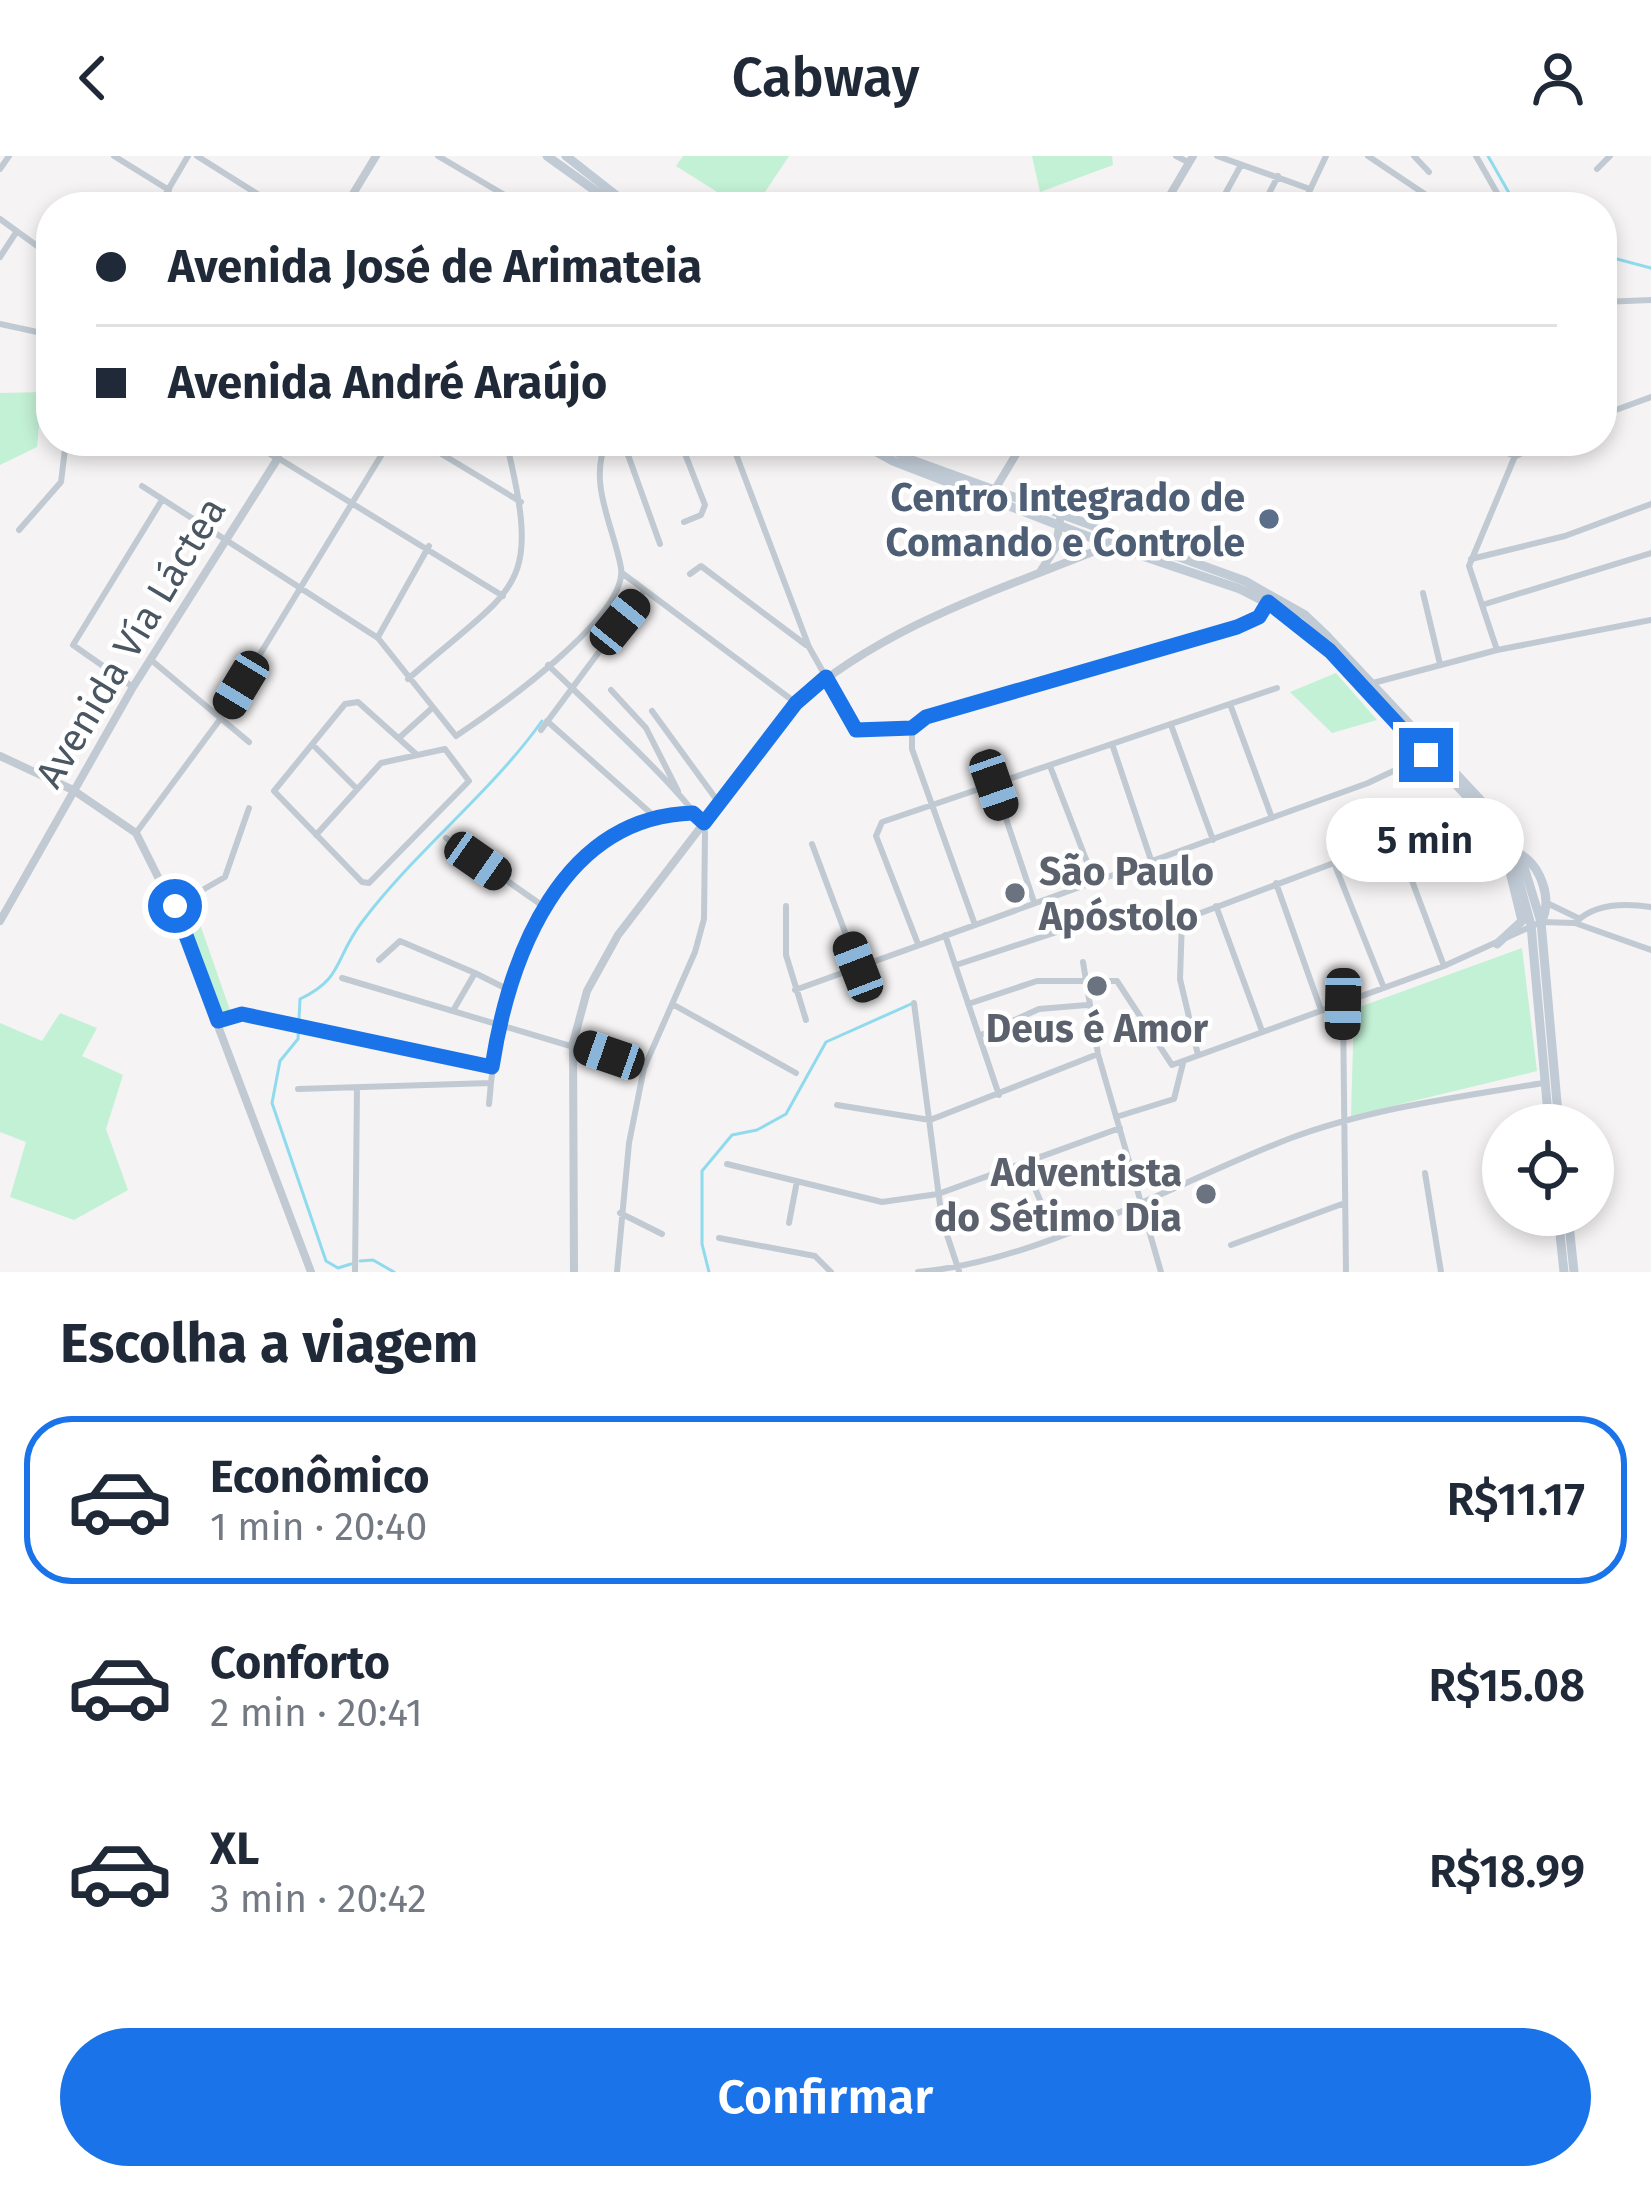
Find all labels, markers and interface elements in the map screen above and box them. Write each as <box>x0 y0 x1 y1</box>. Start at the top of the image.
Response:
icon: back <box>60 45 126 111</box>
icon: person <box>1525 45 1591 111</box>
text: Cabway <box>732 46 919 110</box>
text: Avenida José de Arimateia <box>168 240 702 294</box>
text: Avenida André Araújo <box>168 356 607 410</box>
place label: Centro Integrado de Comando e Controle <box>885 475 1245 566</box>
street label: Avenida Vía Láctea <box>26 489 236 796</box>
marker: Centro Integrado de Comando e Controle <box>1256 506 1282 532</box>
car <box>583 583 657 661</box>
car <box>207 645 275 725</box>
route end <box>1399 728 1453 782</box>
car <box>965 745 1023 825</box>
callout: 5 min <box>1327 797 1525 881</box>
text: 5 min <box>1377 817 1473 863</box>
car <box>438 826 518 896</box>
place label: São Paulo Apóstolo <box>1038 849 1214 940</box>
route start <box>148 879 202 933</box>
marker: São Paulo Apóstolo <box>1002 880 1028 906</box>
car <box>828 927 888 1007</box>
car <box>1324 968 1362 1040</box>
marker: Deus é Amor <box>1084 973 1110 999</box>
place label: Deus é Amor <box>986 1006 1209 1052</box>
car <box>569 1026 649 1084</box>
map controls <box>1482 1104 1614 1236</box>
button: locate <box>1482 1104 1614 1236</box>
place label: Adventista do Sétimo Dia <box>934 1150 1182 1241</box>
marker: Adventista do Sétimo Dia <box>1193 1181 1219 1207</box>
text: Escolha a viagem <box>60 1312 479 1376</box>
icon: car <box>66 1446 174 1554</box>
text: Econômico <box>210 1450 430 1504</box>
text: R$11.17 <box>1447 1473 1585 1527</box>
text: 1 min · 20:40 <box>210 1504 427 1550</box>
icon: car <box>66 1632 174 1740</box>
text: Conforto <box>210 1636 390 1690</box>
text: R$15.08 <box>1428 1659 1585 1713</box>
text: 2 min · 20:41 <box>210 1690 423 1736</box>
icon: car <box>66 1818 174 1926</box>
text: XL <box>210 1822 259 1876</box>
text: R$18.99 <box>1429 1845 1585 1899</box>
text: 3 min · 20:42 <box>210 1876 427 1922</box>
button: Confirmar <box>60 2028 1591 2166</box>

